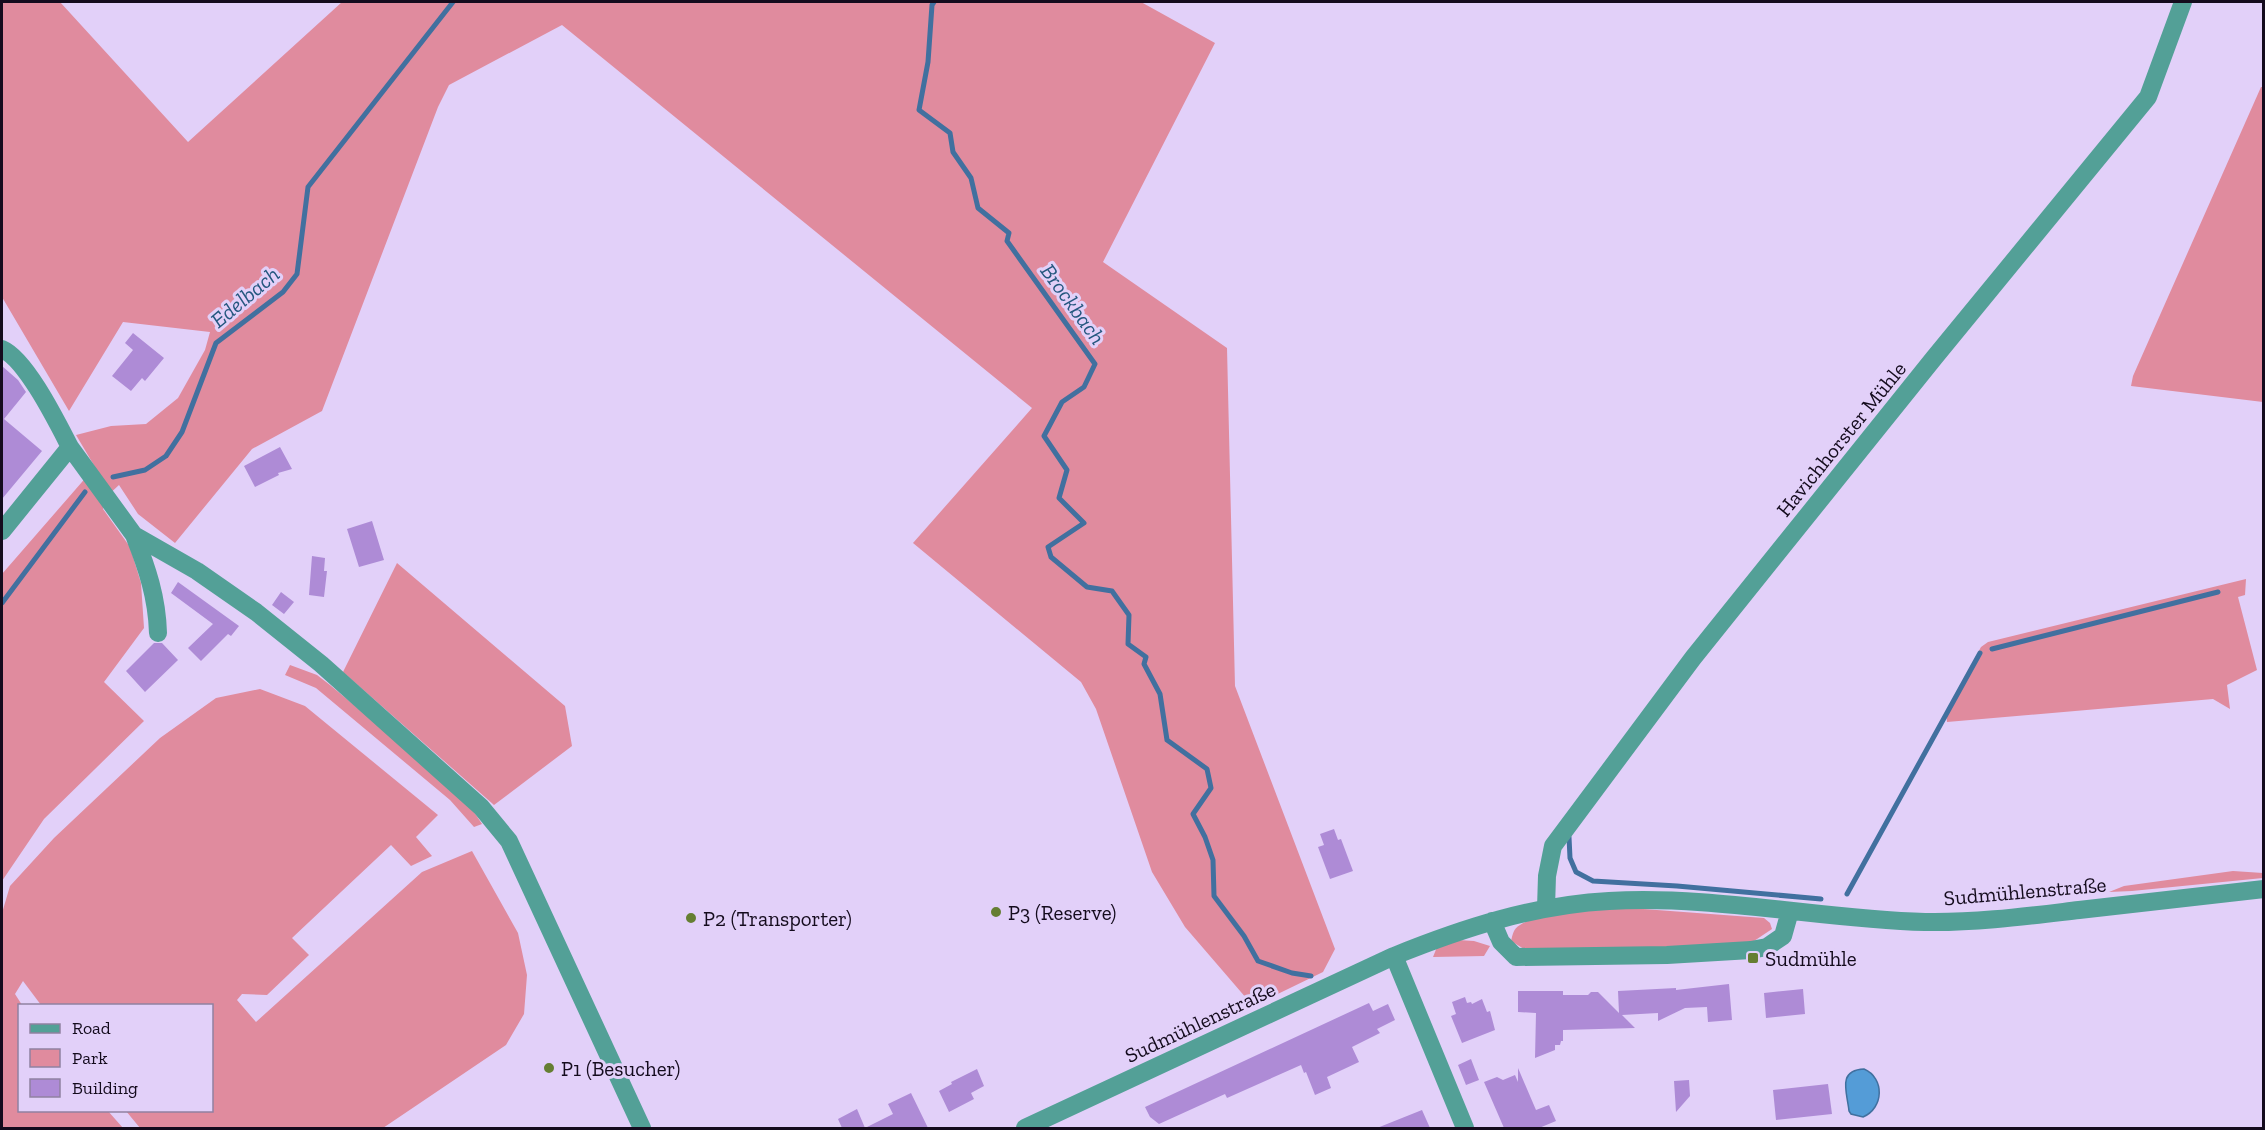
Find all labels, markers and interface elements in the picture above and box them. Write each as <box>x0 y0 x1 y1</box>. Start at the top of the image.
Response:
water label: Brockbach <box>1035 258 1111 350</box>
water label: Edelbach <box>205 260 285 334</box>
street label: Havichhorster Mühle <box>1771 356 1911 521</box>
street label: Sudmühlenstraße <box>1943 871 2107 911</box>
place label: P3 (Reserve) <box>1008 900 1116 925</box>
marker: P3 (Reserve) <box>989 905 1003 919</box>
place label: P2 (Transporter) <box>703 906 852 931</box>
marker: P2 (Transporter) <box>684 911 698 925</box>
place label: Sudmühle <box>1765 946 1857 971</box>
marker: Sudmühle <box>1746 951 1760 965</box>
street label: Sudmühlenstraße <box>1121 976 1279 1068</box>
legend <box>18 1004 213 1112</box>
text: Road <box>72 1017 111 1039</box>
text: Park <box>72 1047 108 1069</box>
place label: P1 (Besucher) <box>561 1056 680 1081</box>
marker: P1 (Besucher) <box>542 1061 556 1075</box>
text: Building <box>72 1077 138 1099</box>

